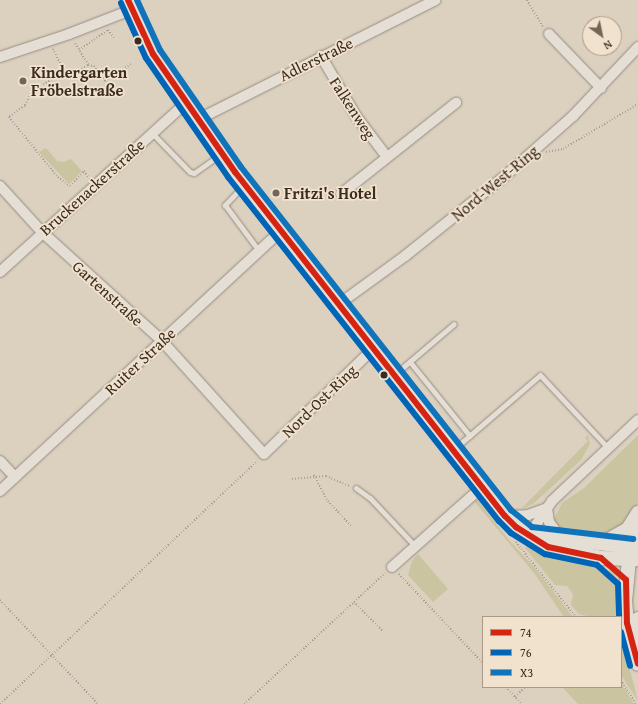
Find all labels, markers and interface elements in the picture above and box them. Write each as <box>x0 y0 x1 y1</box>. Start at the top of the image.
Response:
north arrow <box>582 16 622 56</box>
street label: Adlerstraße <box>276 33 356 85</box>
unlabelled marker <box>133 36 143 46</box>
text: N <box>601 37 615 54</box>
place label: Kindergarten Fröbelstraße <box>31 62 127 100</box>
street label: Falkenweg <box>326 73 380 143</box>
marker: Kindergarten Fröbelstraße <box>18 76 28 86</box>
street label: Bruckenackerstraße <box>36 135 148 239</box>
street label: Nord-West-Ring <box>448 141 542 225</box>
place label: Fritzi's Hotel <box>284 183 377 203</box>
marker: Fritzi's Hotel <box>271 188 281 198</box>
street label: Gartenstraße <box>69 256 147 330</box>
street label: Ruiter Straße <box>101 323 179 399</box>
street label: Nord-Ost-Ring <box>277 360 361 442</box>
unlabelled marker <box>379 370 389 380</box>
legend <box>482 616 622 688</box>
text: 74 <box>520 624 532 641</box>
text: 76 <box>520 644 532 661</box>
text: X3 <box>520 664 533 681</box>

